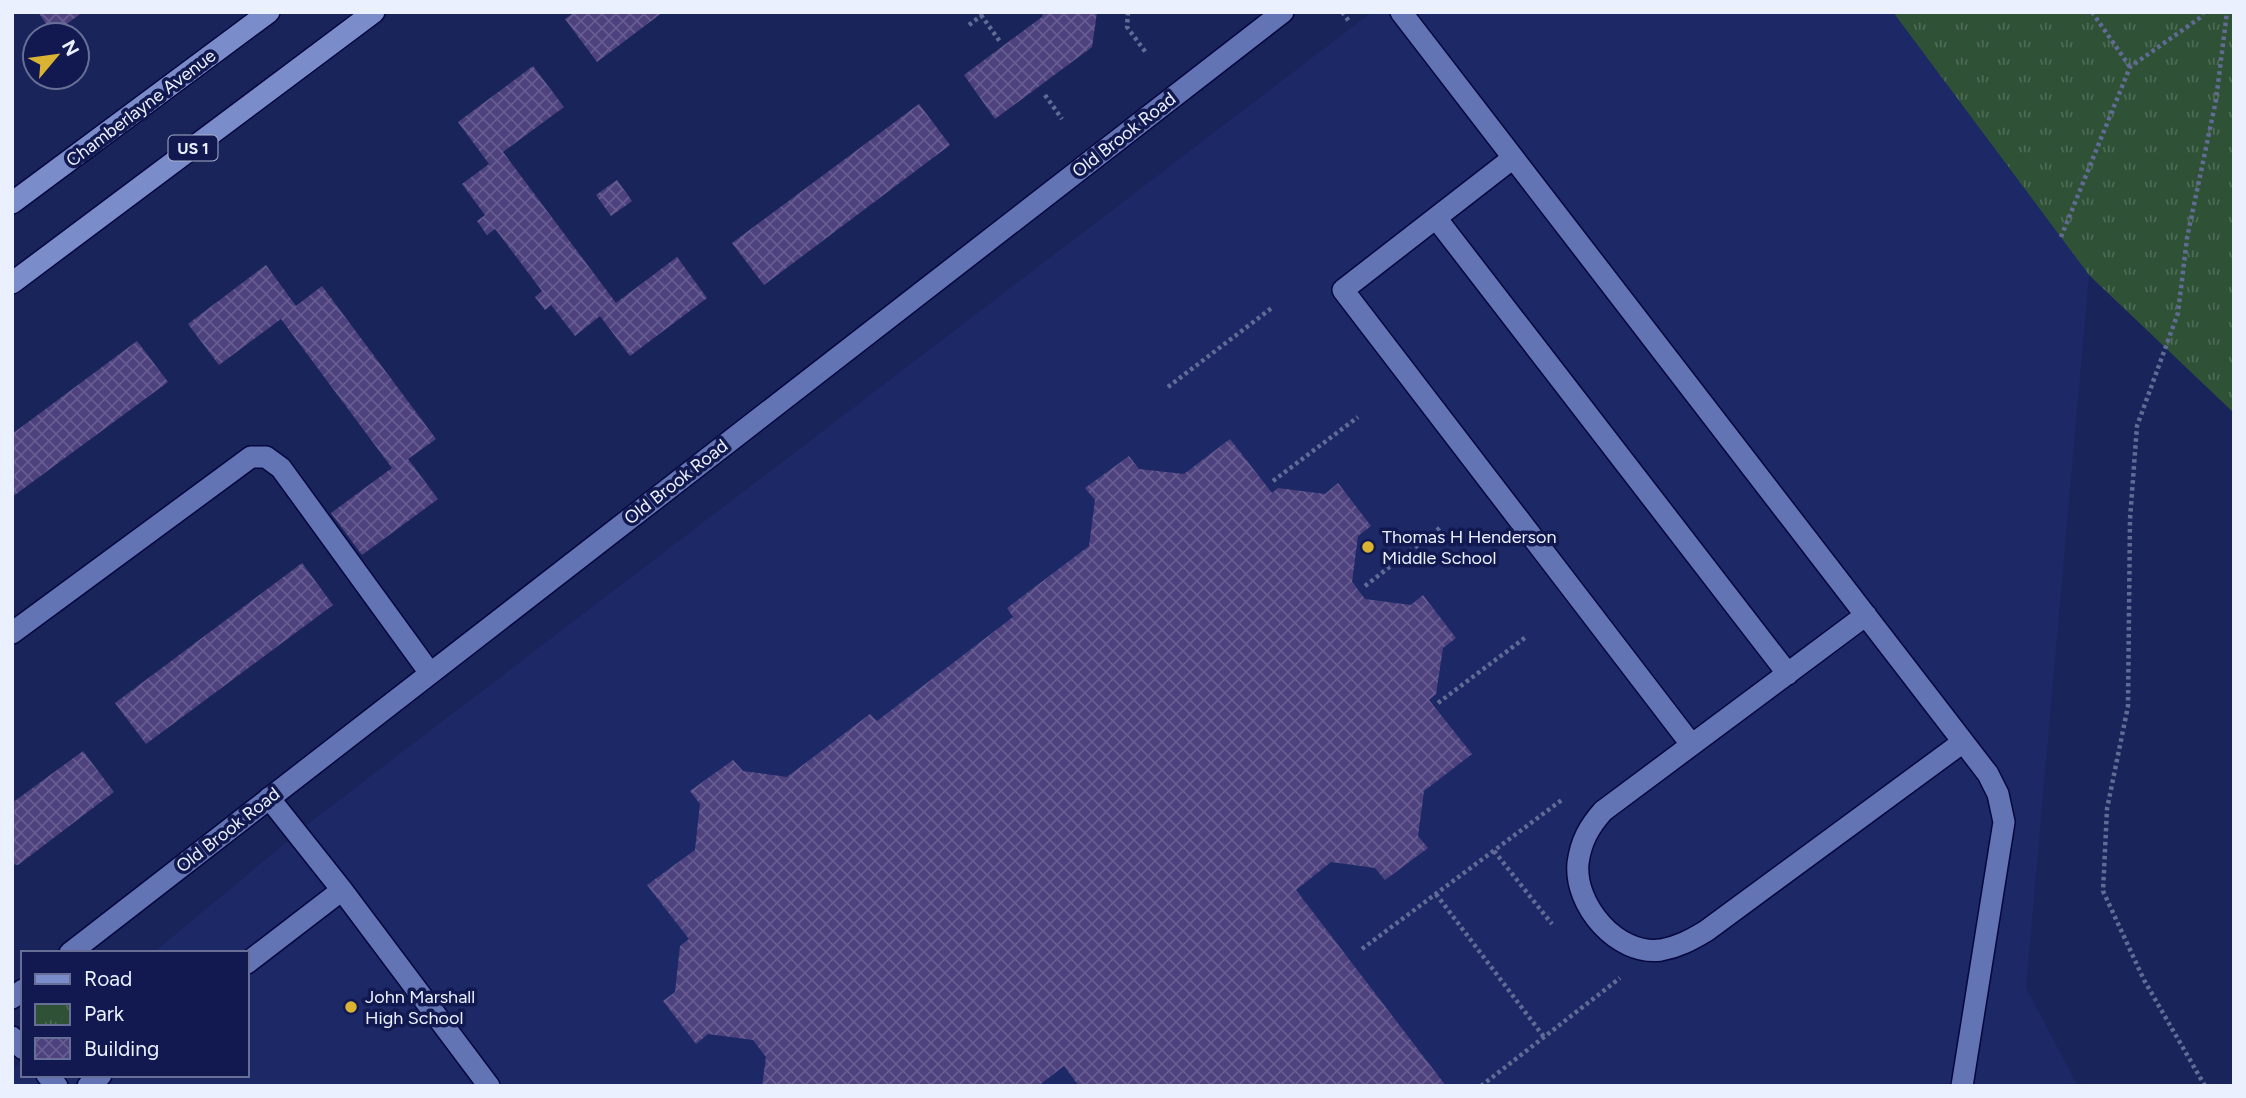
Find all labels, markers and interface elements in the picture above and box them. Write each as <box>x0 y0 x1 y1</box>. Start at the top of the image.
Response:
north arrow <box>21 21 91 91</box>
text: N <box>57 36 84 60</box>
street label: Chamberlayne Avenue <box>62 44 220 171</box>
street label: Old Brook Road <box>1068 88 1180 182</box>
road number: US 1 <box>168 136 218 160</box>
street label: Old Brook Road <box>620 435 732 529</box>
place label: Thomas H Henderson Middle School <box>1382 526 1556 569</box>
marker: Thomas H Henderson Middle School <box>1360 539 1376 555</box>
street label: Old Brook Road <box>172 783 284 877</box>
legend <box>21 951 248 1077</box>
text: Road <box>84 966 132 991</box>
place label: John Marshall High School <box>365 986 475 1029</box>
marker: John Marshall High School <box>343 999 359 1015</box>
text: Park <box>84 1001 125 1026</box>
text: Building <box>84 1036 159 1061</box>

